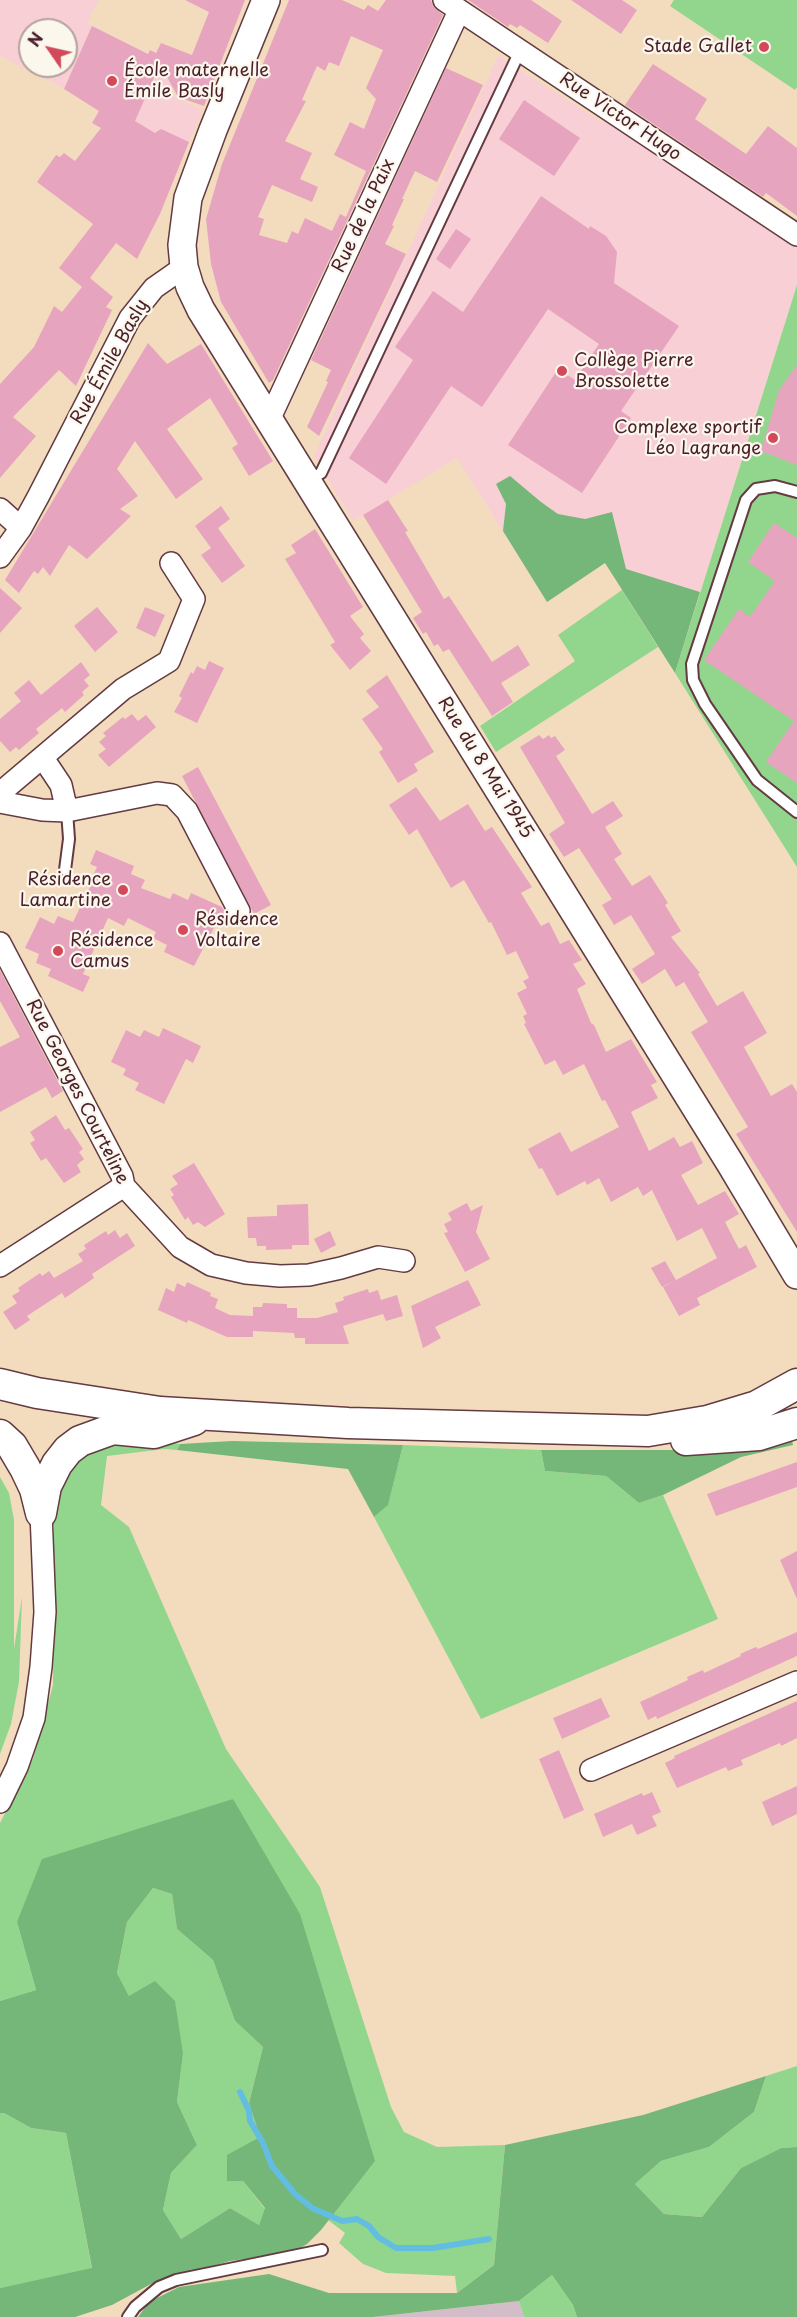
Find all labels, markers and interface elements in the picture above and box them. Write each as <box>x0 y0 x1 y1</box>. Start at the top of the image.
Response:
north arrow <box>18 18 78 78</box>
text: N <box>21 27 48 51</box>
place label: Stade Gallet <box>643 36 752 58</box>
marker: Stade Gallet <box>757 40 771 54</box>
place label: École maternelle Émile Basly <box>124 60 269 103</box>
street label: Rue Victor Hugo <box>555 68 685 166</box>
marker: École maternelle Émile Basly <box>105 74 119 88</box>
street label: Rue de la Paix <box>328 156 400 276</box>
street label: Rue Émile Basly <box>67 296 153 428</box>
place label: Collège Pierre Brossolette <box>574 350 694 392</box>
marker: Collège Pierre Brossolette <box>555 364 569 378</box>
place label: Complexe sportif Léo Lagrange <box>614 417 761 460</box>
marker: Complexe sportif Léo Lagrange <box>766 431 780 445</box>
street label: Rue du 8 Mai 1945 <box>433 693 537 843</box>
place label: Résidence Lamartine <box>20 869 111 912</box>
marker: Résidence Lamartine <box>116 883 130 897</box>
place label: Résidence Voltaire <box>195 909 279 952</box>
marker: Résidence Voltaire <box>176 923 190 937</box>
place label: Résidence Camus <box>70 930 154 972</box>
marker: Résidence Camus <box>51 944 65 958</box>
street label: Rue Georges Courteline <box>21 996 133 1188</box>

